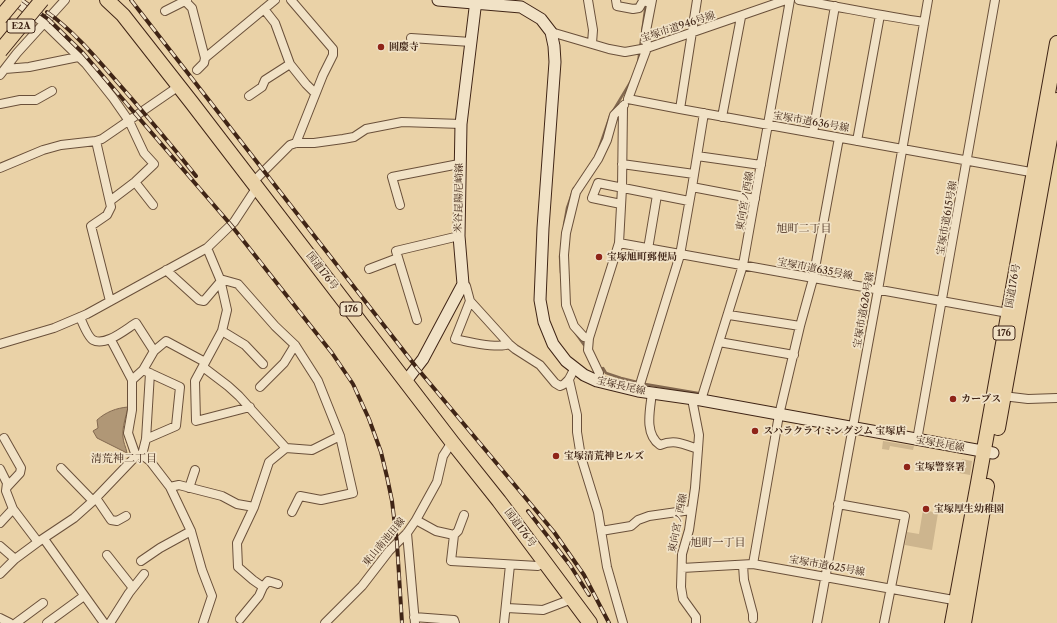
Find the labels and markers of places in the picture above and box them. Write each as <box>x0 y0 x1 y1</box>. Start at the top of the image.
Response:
place label: 圓慶寺 <box>389 41 419 53</box>
marker: 圓慶寺 <box>376 42 386 52</box>
place label: 宝塚旭町郵便局 <box>607 251 677 263</box>
marker: 宝塚旭町郵便局 <box>594 252 604 262</box>
place label: カーブス <box>961 393 1001 405</box>
marker: カーブス <box>948 394 958 404</box>
place label: スハラクライミングジム 宝塚店 <box>763 425 906 437</box>
marker: スハラクライミングジム 宝塚店 <box>750 426 760 436</box>
place label: 宝塚清荒神ヒルズ <box>564 450 644 462</box>
marker: 宝塚清荒神ヒルズ <box>551 451 561 461</box>
place label: 宝塚警察署 <box>915 461 965 473</box>
marker: 宝塚警察署 <box>902 462 912 472</box>
place label: 宝塚厚生幼稚園 <box>934 503 1004 515</box>
marker: 宝塚厚生幼稚園 <box>921 504 931 514</box>

